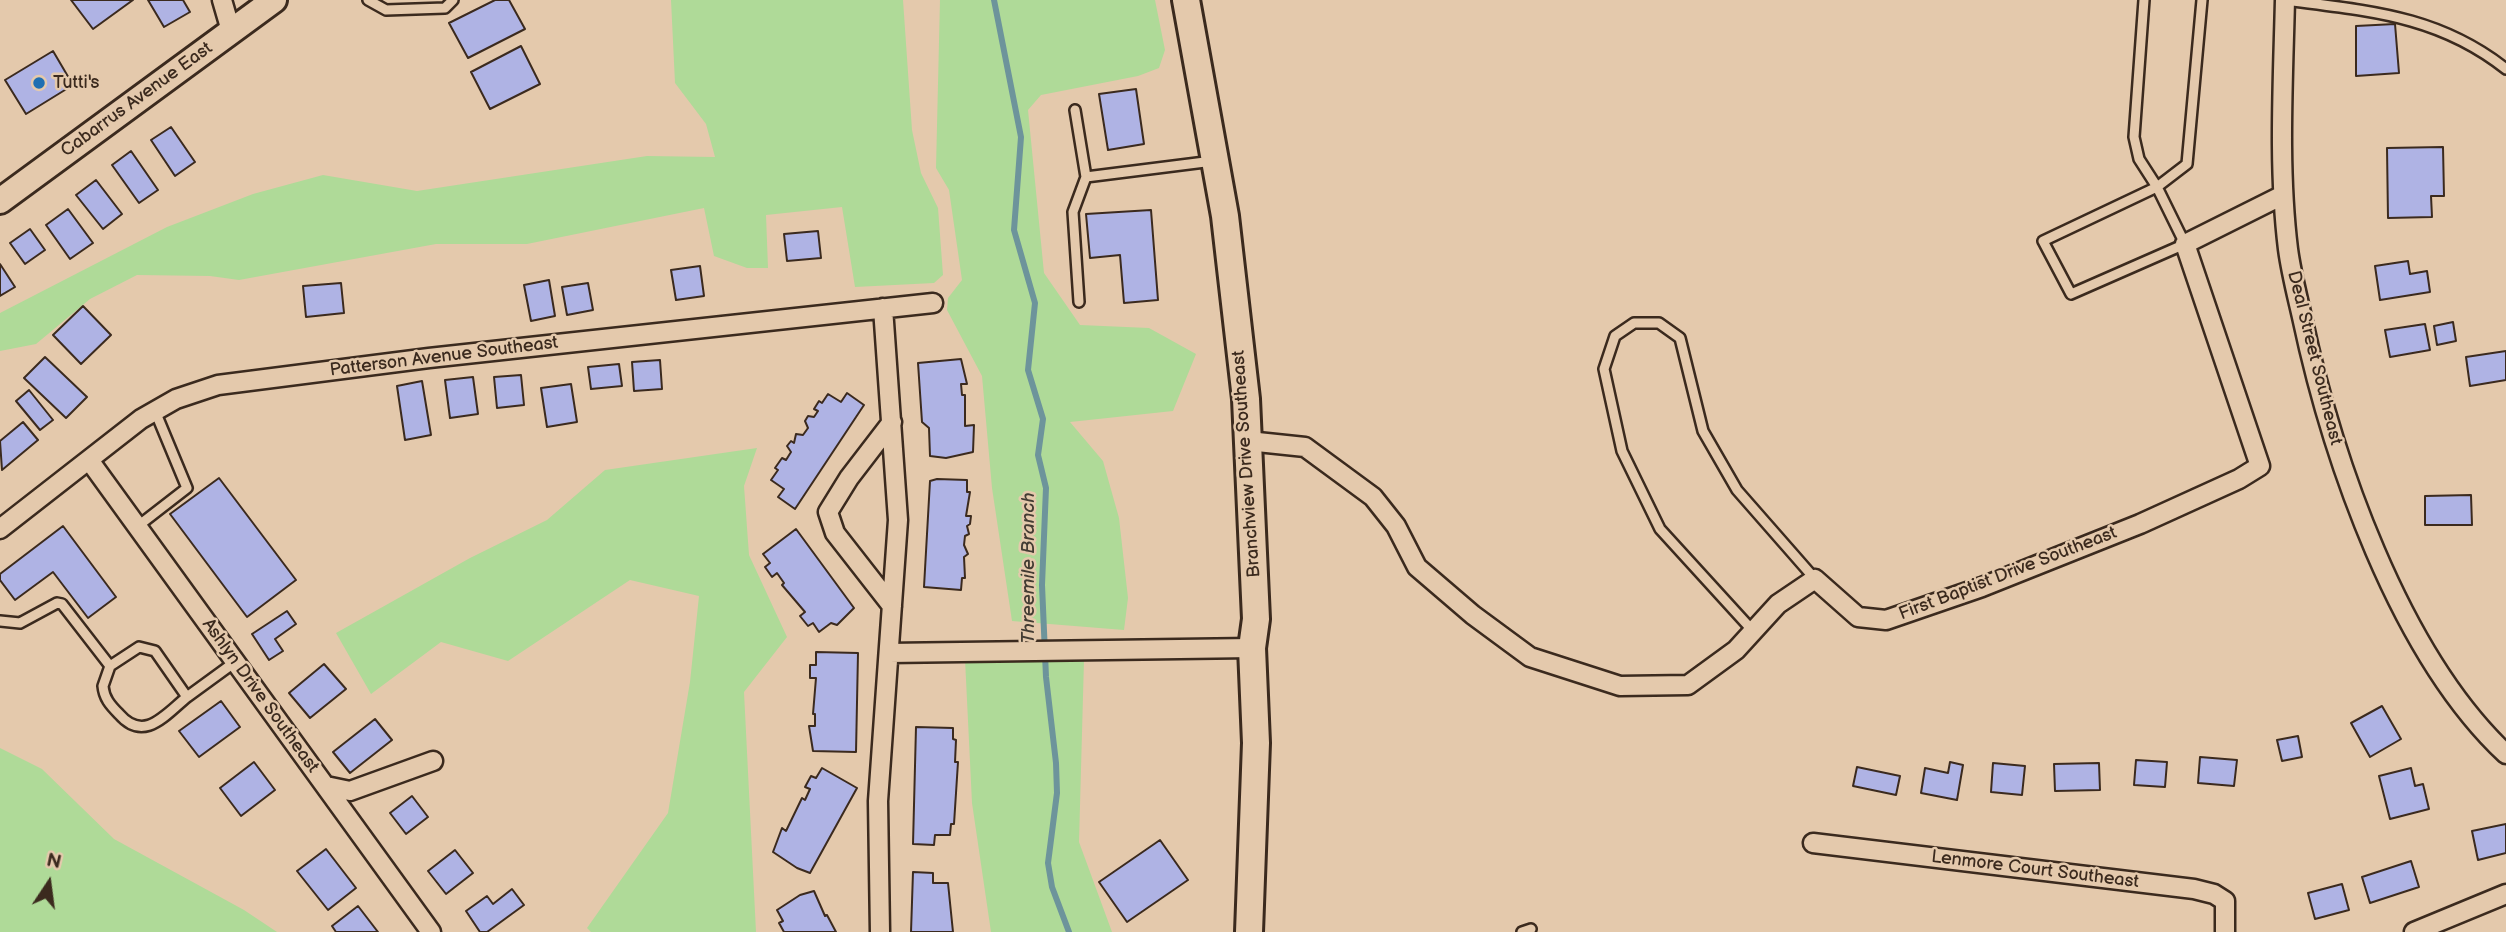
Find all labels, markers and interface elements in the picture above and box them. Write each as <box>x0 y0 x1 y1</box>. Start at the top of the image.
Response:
street label: Cabarrus Avenue East <box>57 38 217 162</box>
place label: Tutti's <box>53 72 99 94</box>
marker: Tutti's <box>31 75 47 91</box>
street label: Deal Street Southeast <box>2282 269 2346 447</box>
street label: Patterson Avenue Southeast <box>329 332 559 382</box>
street label: Branchview Drive Southeast <box>1228 350 1266 578</box>
water label: Threemile Branch <box>1018 492 1040 644</box>
street label: First Baptist Drive Southeast <box>1896 522 2120 626</box>
street label: Ashlyn Drive Southeast <box>197 615 323 777</box>
street label: Lenmore Court Southeast <box>1930 847 2140 893</box>
north arrow <box>14 848 84 918</box>
text: N <box>44 849 63 875</box>

